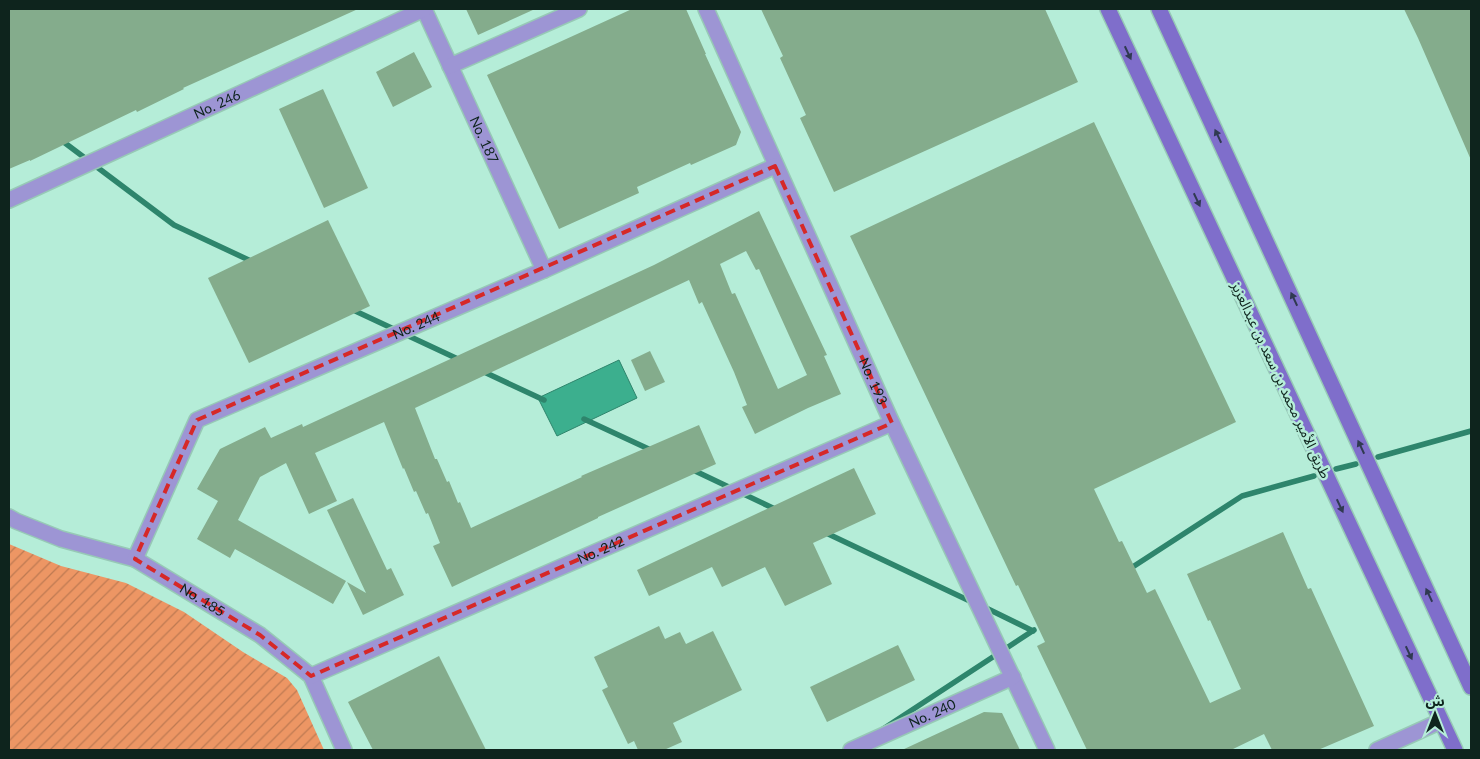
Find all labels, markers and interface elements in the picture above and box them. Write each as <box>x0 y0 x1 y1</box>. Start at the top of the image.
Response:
one-way arrow <box>1125 46 1133 60</box>
street label: No. 246 <box>191 86 243 122</box>
street label: No. 187 <box>467 113 503 166</box>
one-way arrow <box>1214 129 1222 143</box>
one-way arrow <box>1193 193 1201 207</box>
street label: طريق الأمير محمد بن سعد بن عبدالعزيز <box>1226 278 1335 482</box>
one-way arrow <box>1289 292 1298 307</box>
street label: No. 244 <box>390 307 442 342</box>
street label: No. 193 <box>856 355 892 407</box>
one-way arrow <box>1357 440 1365 454</box>
one-way arrow <box>1337 499 1345 513</box>
street label: No. 242 <box>574 532 627 567</box>
street label: No. 185 <box>177 579 228 620</box>
one-way arrow <box>1425 588 1433 602</box>
one-way arrow <box>1406 646 1414 660</box>
north arrow <box>1410 689 1460 739</box>
text: ش <box>1425 692 1445 709</box>
street label: No. 240 <box>906 695 958 731</box>

